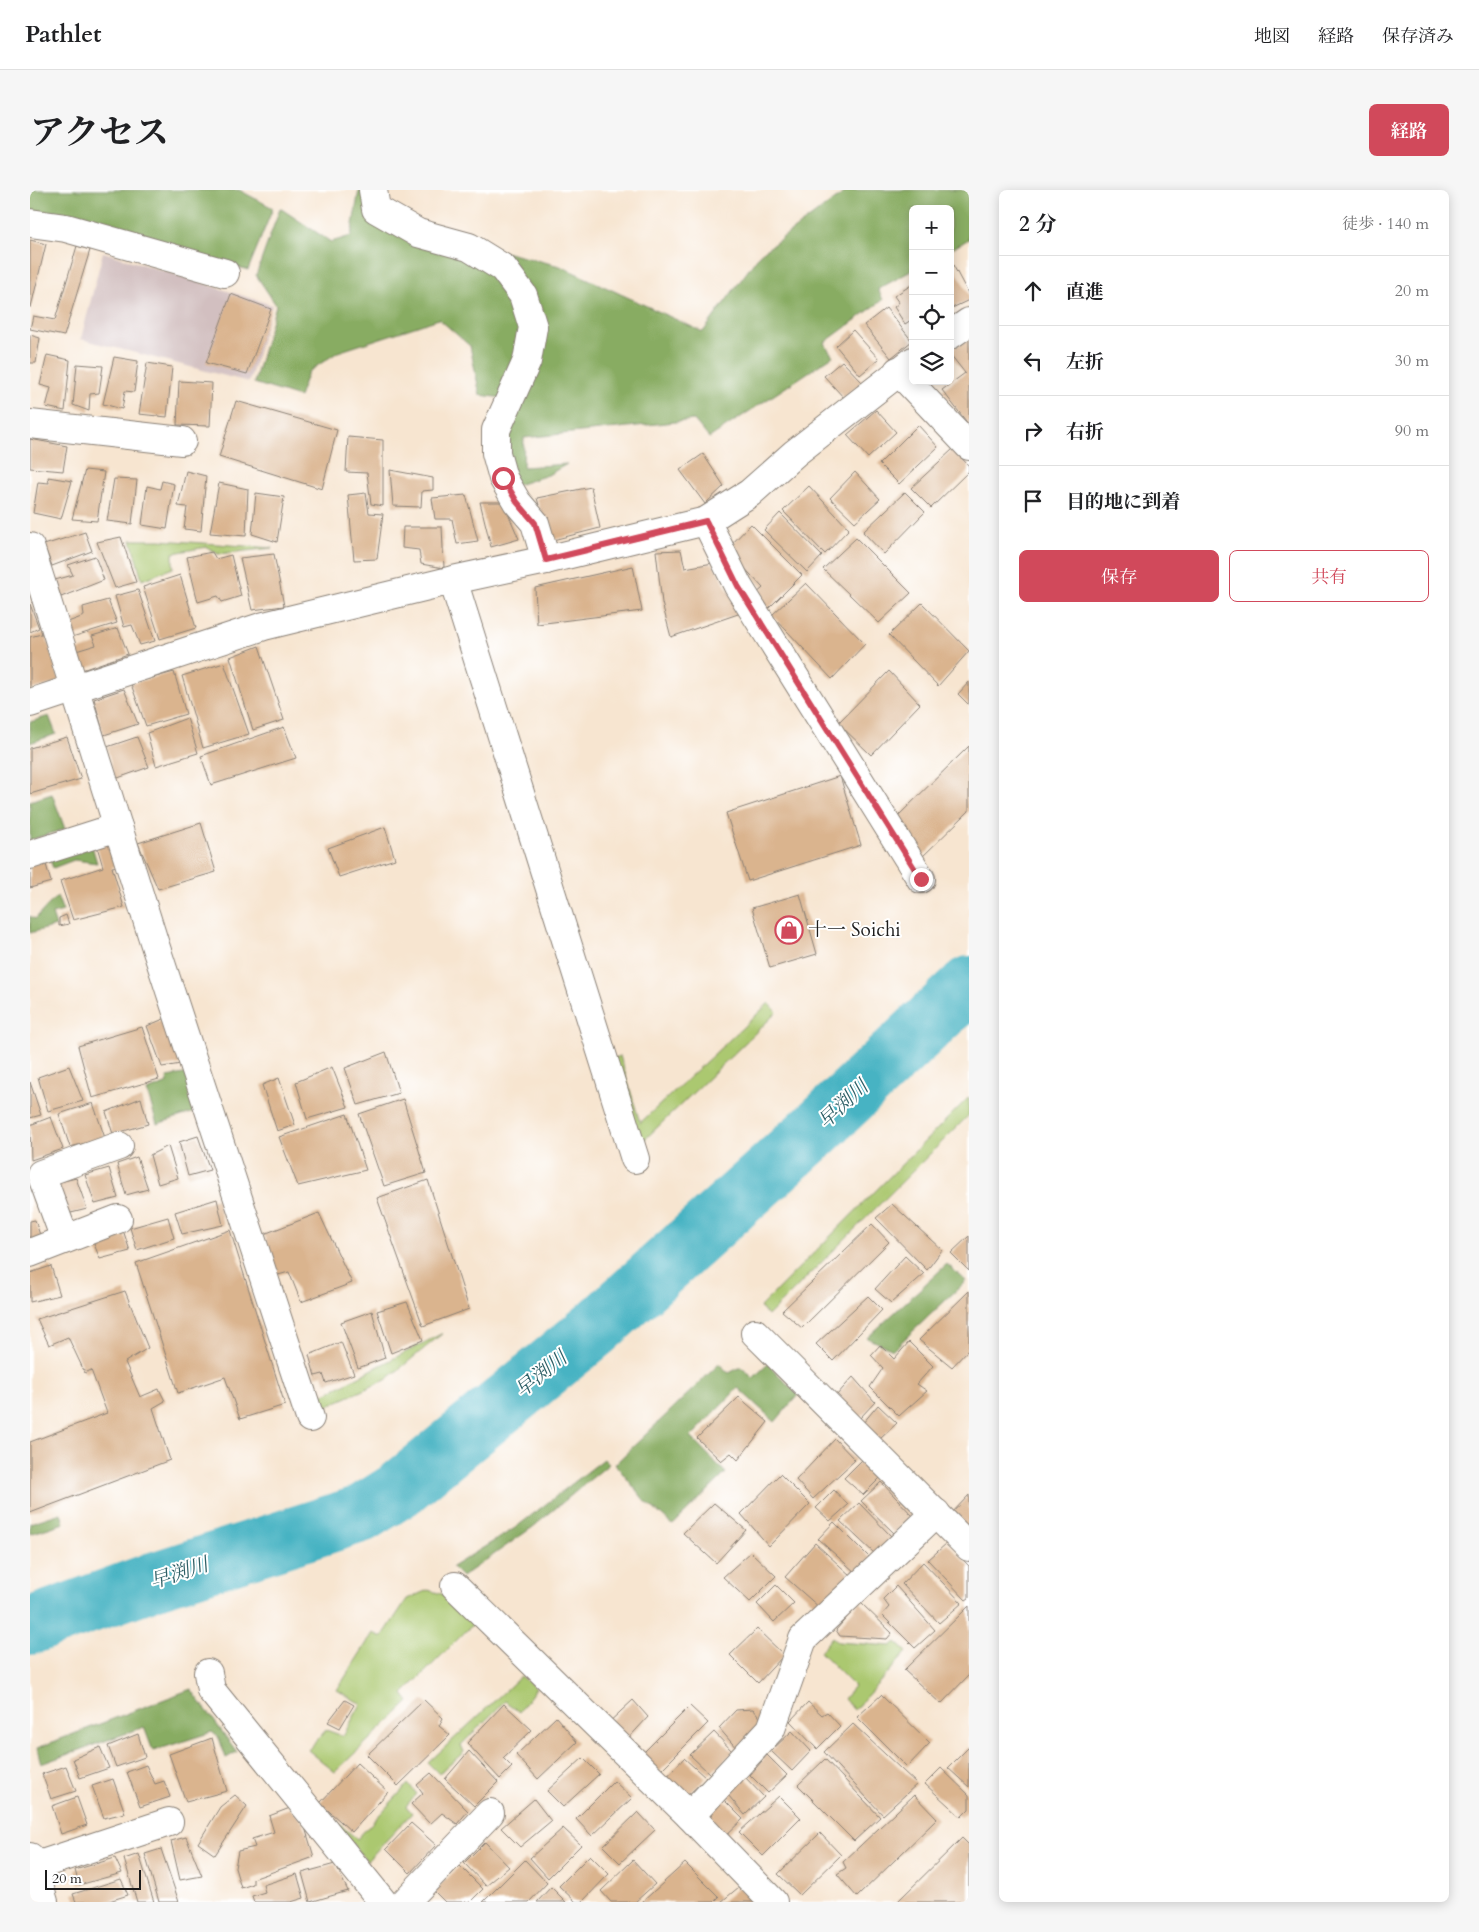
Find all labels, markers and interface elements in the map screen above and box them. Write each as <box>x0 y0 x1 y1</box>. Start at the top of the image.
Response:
text: Pathlet <box>25 18 102 51</box>
text: 地図 <box>1254 24 1290 49</box>
text: 経路 <box>1318 24 1354 49</box>
text: 保存済み <box>1382 24 1454 49</box>
button: 経路 <box>1369 104 1449 156</box>
text: アクセス <box>30 109 169 157</box>
map controls <box>909 205 954 385</box>
button: + <box>909 205 954 250</box>
text: 2 分 <box>1019 210 1056 239</box>
text: 徒歩 · 140 m <box>1342 213 1429 235</box>
button: − <box>909 250 954 295</box>
icon: ahead <box>1019 277 1047 305</box>
text: 直進 <box>1066 279 1104 305</box>
text: 20 m <box>1395 280 1429 302</box>
button: locate <box>909 295 954 340</box>
button: layers <box>909 340 954 385</box>
icon: left <box>1019 347 1047 375</box>
text: 左折 <box>1066 349 1104 375</box>
text: 30 m <box>1395 350 1429 372</box>
icon: right <box>1019 417 1047 445</box>
text: 右折 <box>1066 419 1104 445</box>
text: 90 m <box>1395 420 1429 442</box>
route start <box>492 467 515 490</box>
icon: arrive <box>1019 487 1047 515</box>
text: 目的地に到着 <box>1066 489 1180 515</box>
button: 保存 <box>1019 550 1219 602</box>
button: 共有 <box>1229 550 1429 602</box>
route end <box>910 868 933 891</box>
shop icon: 十一 Soichi <box>774 915 804 945</box>
place label: 十一 Soichi <box>808 917 901 943</box>
water label: 早渕川 <box>812 1072 876 1134</box>
water label: 早渕川 <box>509 1343 574 1403</box>
water label: 早渕川 <box>146 1550 214 1595</box>
scale bar <box>45 1867 141 1890</box>
text: 20 m <box>52 1869 82 1888</box>

